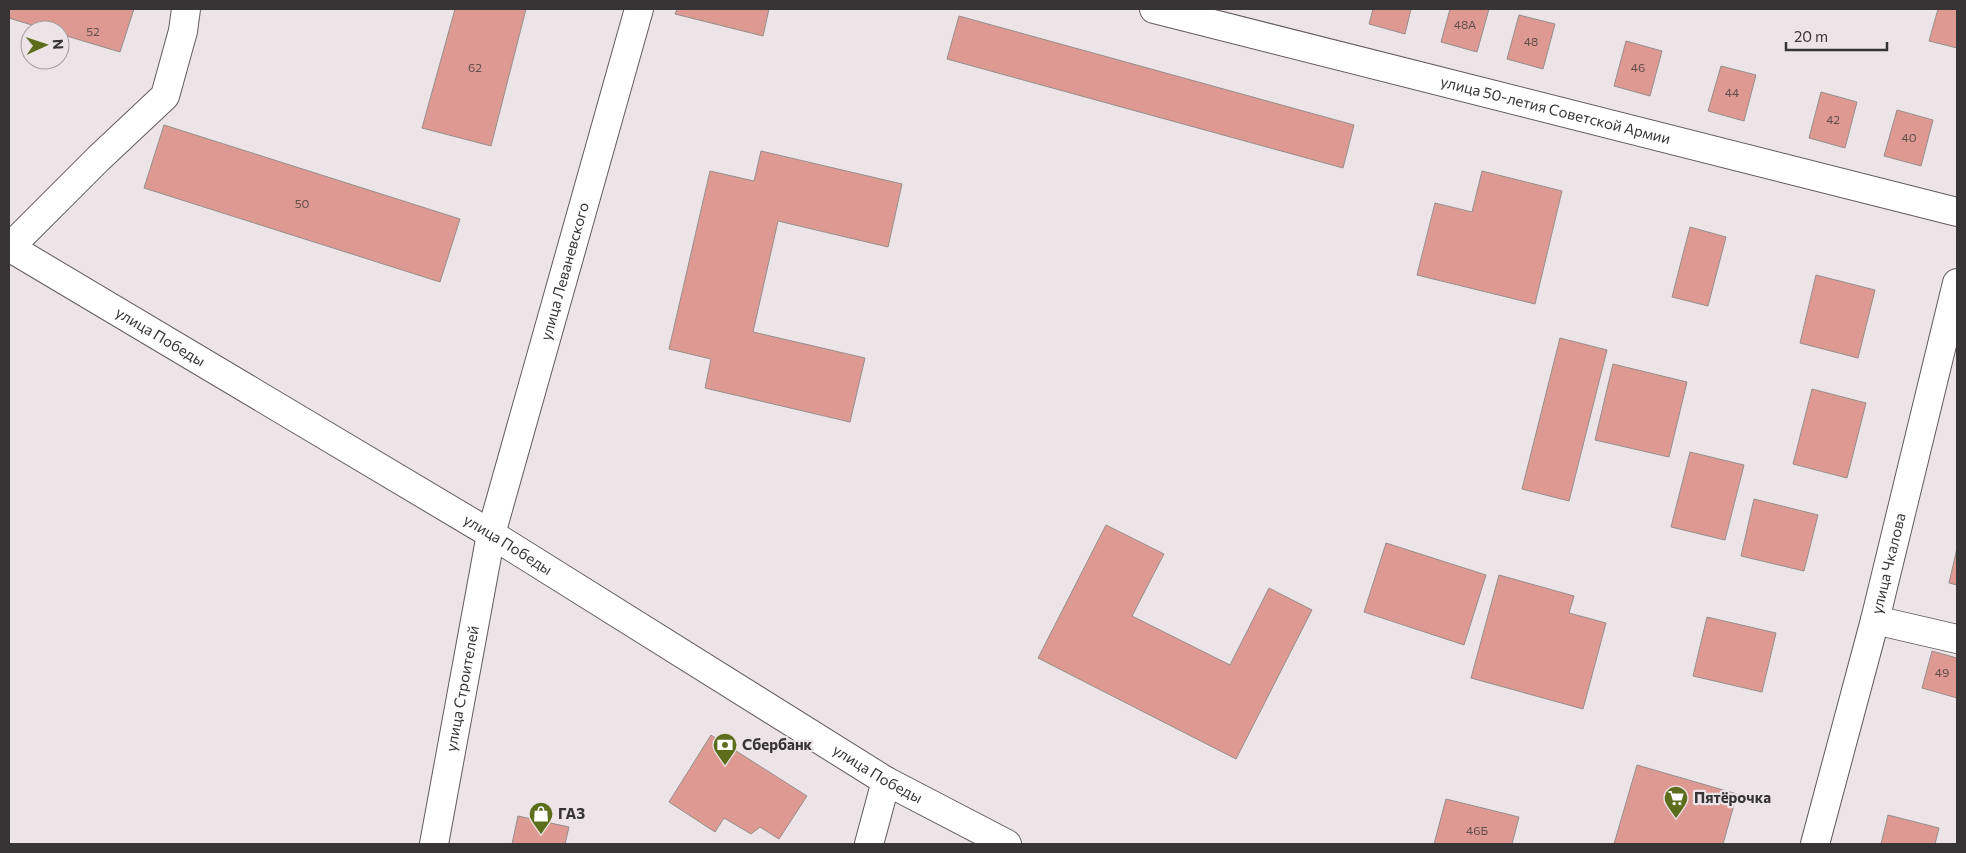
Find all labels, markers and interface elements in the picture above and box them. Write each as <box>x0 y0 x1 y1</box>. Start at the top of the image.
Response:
house number: 48А <box>1454 17 1476 31</box>
north arrow <box>20 20 70 70</box>
scale bar <box>1786 20 1887 52</box>
house number: 52 <box>86 24 100 38</box>
text: 20 m <box>1794 27 1828 45</box>
house number: 48 <box>1524 34 1538 48</box>
text: N <box>50 39 67 50</box>
house number: 62 <box>468 60 482 74</box>
house number: 46 <box>1631 60 1645 74</box>
street label: улица 50-летия Советской Армии <box>1439 72 1672 147</box>
house number: 44 <box>1725 85 1739 99</box>
house number: 42 <box>1826 112 1840 126</box>
house number: 40 <box>1901 130 1917 144</box>
house number: 50 <box>295 196 310 210</box>
street label: улица Леваневского <box>536 200 592 342</box>
street label: улица Победы <box>113 303 209 370</box>
street label: улица Победы <box>461 510 556 578</box>
street label: улица Чкалова <box>1867 511 1909 616</box>
street label: улица Строителей <box>441 624 482 753</box>
house number: 49 <box>1935 665 1949 679</box>
bank icon: Сбербанк <box>712 732 738 766</box>
place label: Сбербанк <box>742 735 813 753</box>
street label: улица Победы <box>830 740 926 806</box>
supermarket icon: Пятёрочка <box>1663 785 1689 819</box>
place label: Пятёрочка <box>1694 788 1771 806</box>
shop icon: ГАЗ <box>528 801 554 835</box>
place label: ГАЗ <box>558 804 585 822</box>
house number: 46Б <box>1466 823 1488 837</box>

